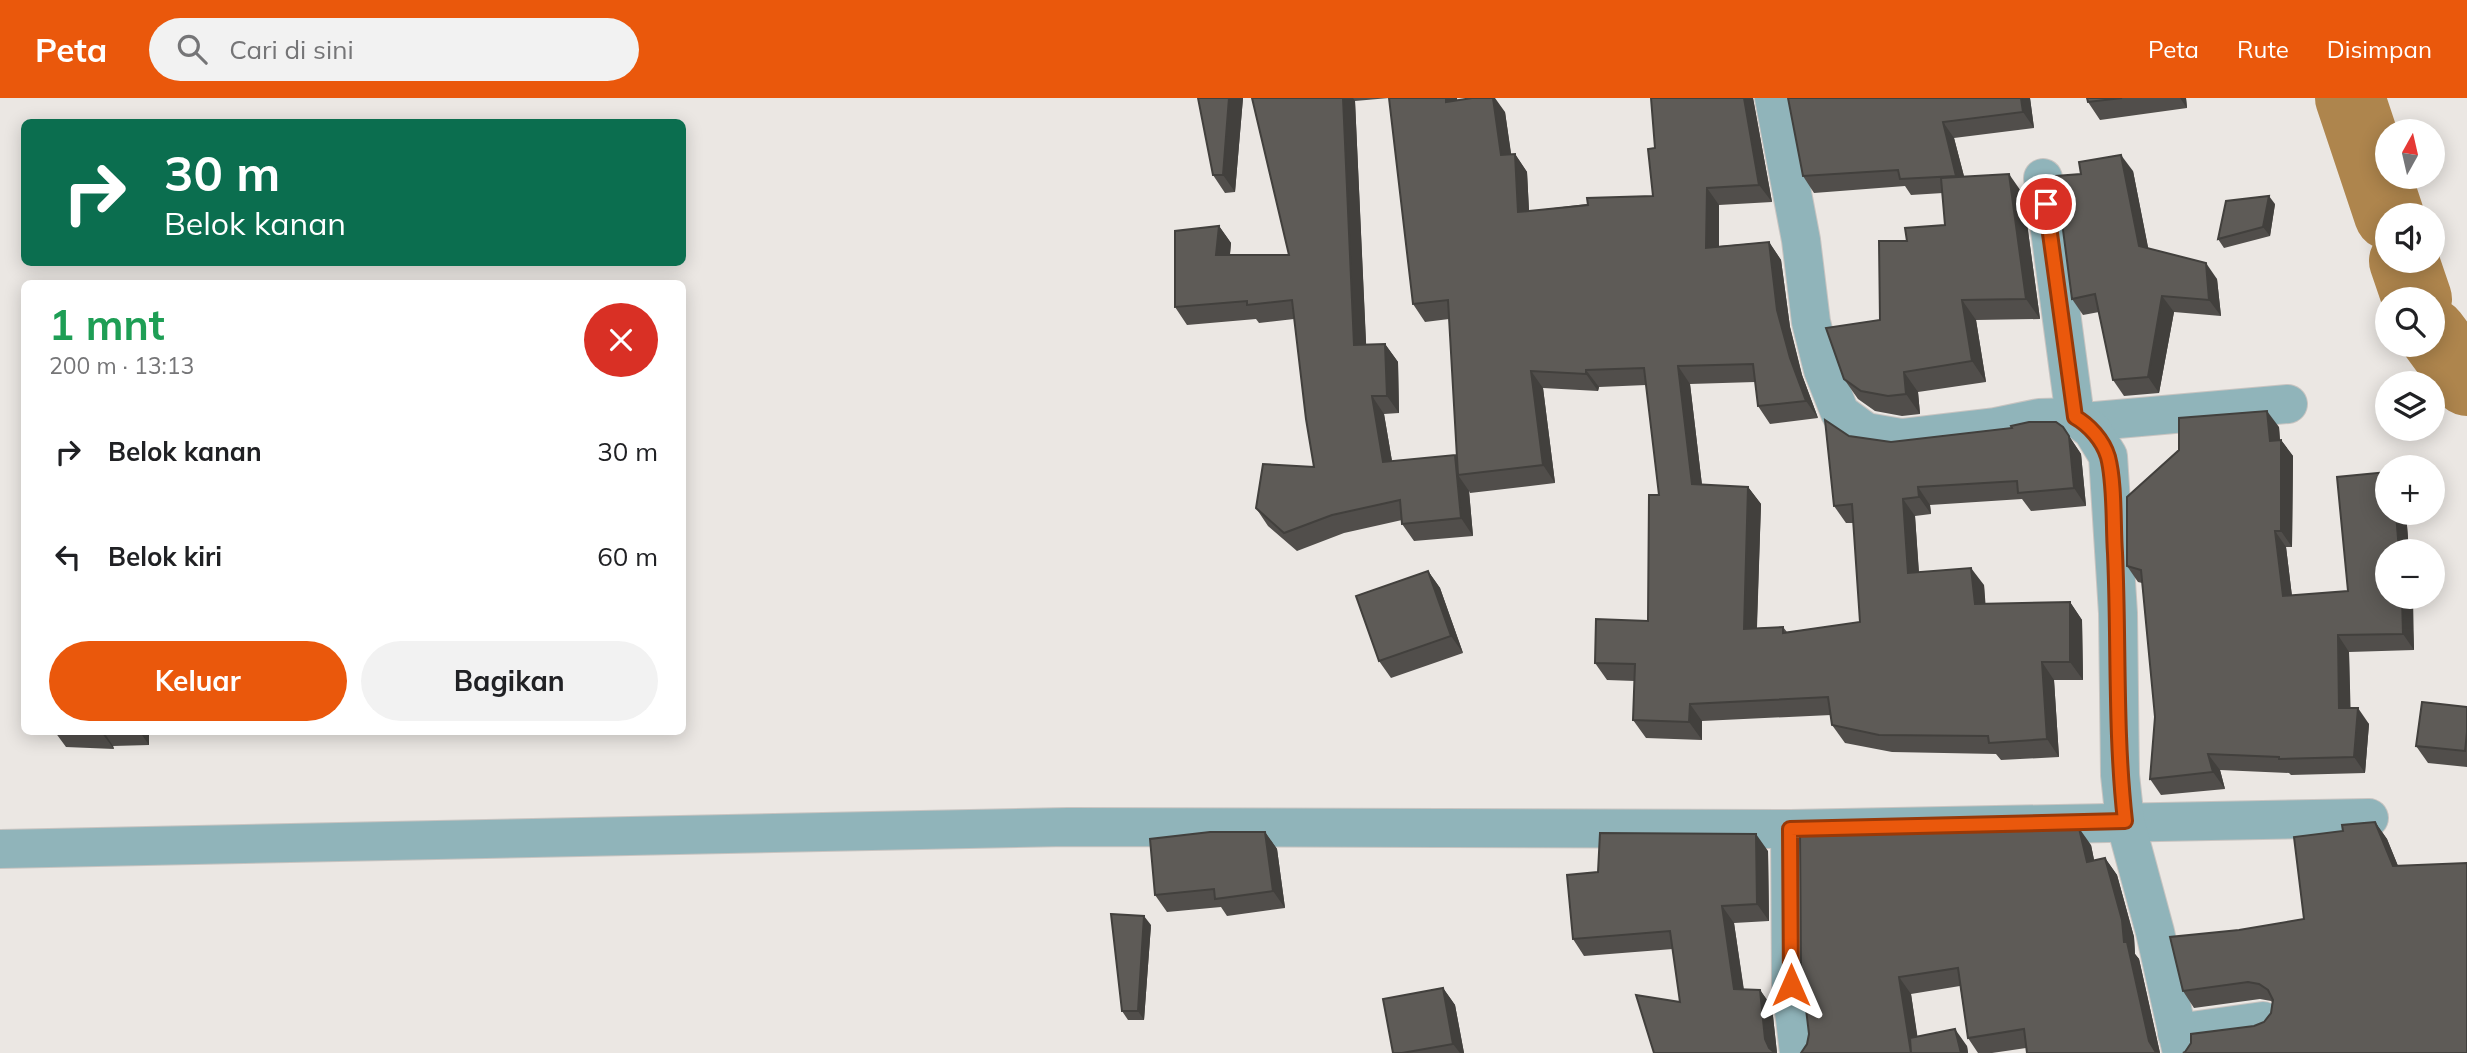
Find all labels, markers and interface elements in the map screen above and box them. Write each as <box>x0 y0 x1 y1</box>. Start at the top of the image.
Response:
search box <box>149 18 639 81</box>
text: Peta <box>35 29 107 70</box>
icon: search <box>173 30 211 68</box>
text: Cari di sini <box>229 33 354 66</box>
text: Peta <box>2148 34 2199 64</box>
text: Rute <box>2237 34 2289 64</box>
text: Disimpan <box>2327 34 2432 64</box>
north arrow <box>2375 119 2445 189</box>
map controls <box>2375 119 2445 609</box>
text: 30 m <box>164 142 280 203</box>
icon: right <box>49 147 140 238</box>
pin <box>2016 174 2076 234</box>
icon: arrive <box>2027 185 2065 223</box>
text: Belok kanan <box>164 203 346 243</box>
button: sound <box>2375 203 2445 273</box>
button: search <box>2375 287 2445 357</box>
text: 1 mnt <box>49 298 165 351</box>
button: close <box>584 303 658 377</box>
text: 200 m · 13:13 <box>49 351 194 380</box>
button: layers <box>2375 371 2445 441</box>
icon: right <box>49 433 87 471</box>
text: Belok kanan <box>108 435 262 468</box>
text: 30 m <box>597 435 658 468</box>
button: + <box>2375 455 2445 525</box>
icon: left <box>49 538 87 576</box>
button: − <box>2375 539 2445 609</box>
text: Belok kiri <box>108 540 222 573</box>
text: 60 m <box>597 540 658 573</box>
button: Keluar <box>49 641 347 721</box>
button: Bagikan <box>361 641 658 721</box>
position arrow <box>1754 948 1828 1022</box>

